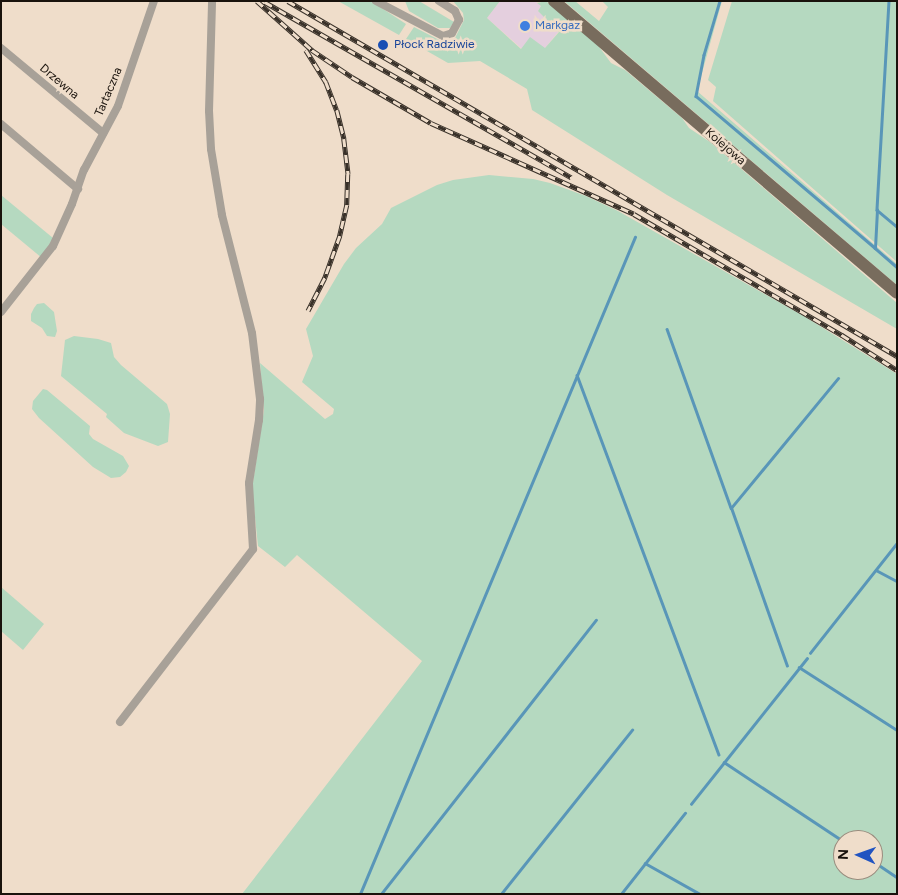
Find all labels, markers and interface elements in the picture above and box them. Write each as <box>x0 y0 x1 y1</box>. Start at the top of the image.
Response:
place label: Markgaz <box>535 19 580 33</box>
marker: Markgaz <box>519 20 531 32</box>
marker: Płock Radziwie <box>376 38 390 52</box>
place label: Płock Radziwie <box>394 38 475 52</box>
street label: Drzewna <box>36 61 82 103</box>
street label: Tartaczna <box>92 65 126 119</box>
street label: Kolejowa <box>702 126 748 168</box>
north arrow <box>833 830 883 880</box>
text: N <box>835 849 852 860</box>

